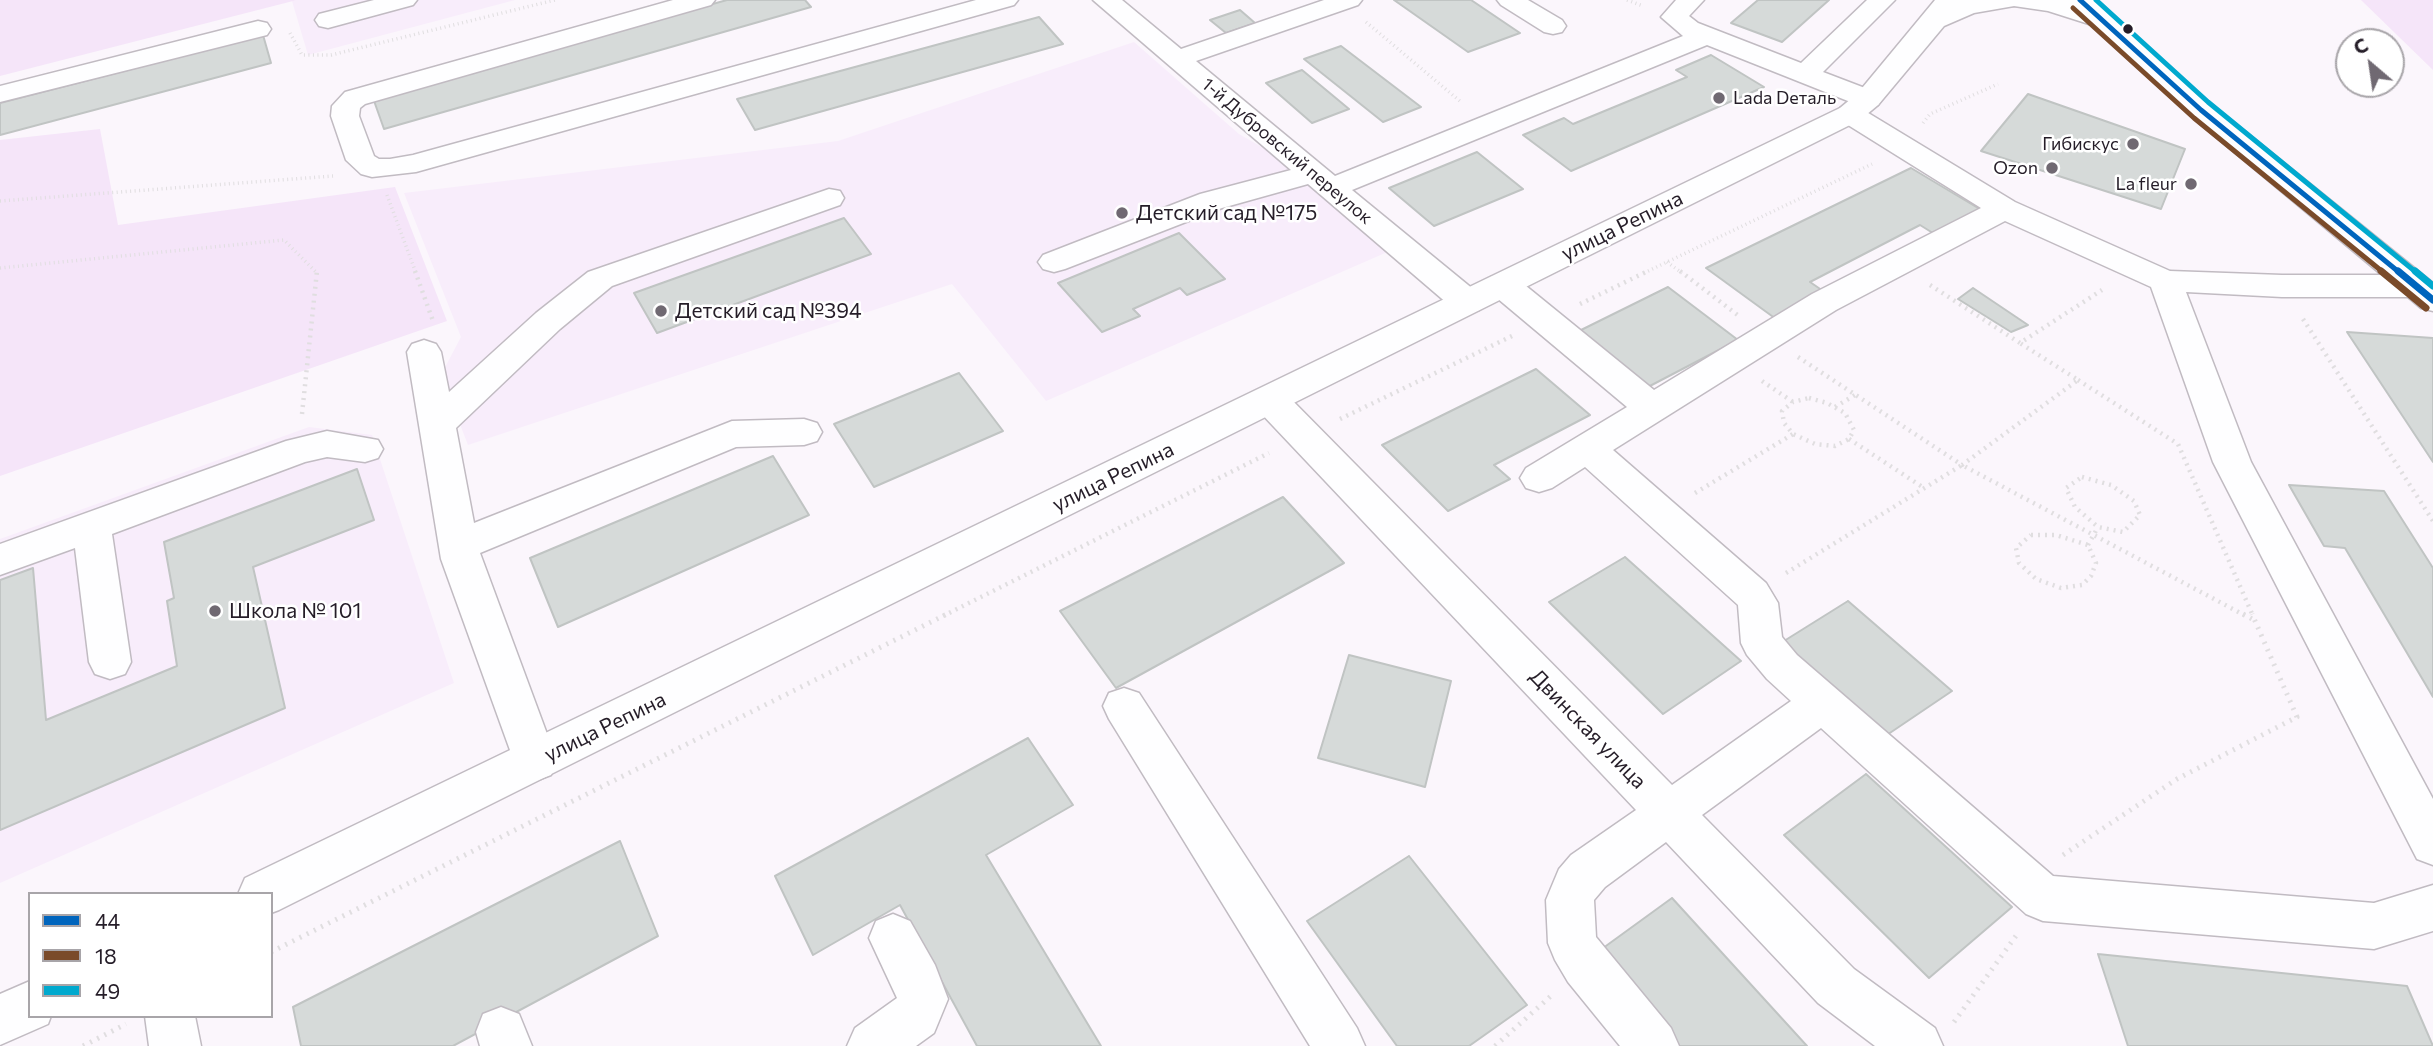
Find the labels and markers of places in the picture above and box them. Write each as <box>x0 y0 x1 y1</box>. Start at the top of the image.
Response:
unlabelled marker <box>2121 22 2135 36</box>
place label: Lada Dеталь <box>1733 87 1836 109</box>
marker: Lada Dеталь <box>1711 90 1727 106</box>
place label: Гибискус <box>2042 133 2119 155</box>
marker: Гибискус <box>2125 136 2141 152</box>
place label: Ozon <box>1993 157 2038 179</box>
marker: Ozon <box>2044 160 2060 176</box>
place label: La fleur <box>2115 173 2177 195</box>
marker: La fleur <box>2183 176 2199 192</box>
place label: Детский сад №175 <box>1136 200 1317 226</box>
marker: Детский сад №175 <box>1114 205 1130 221</box>
place label: Детский сад №394 <box>675 298 862 324</box>
marker: Детский сад №394 <box>653 303 669 319</box>
place label: Школа № 101 <box>229 598 361 624</box>
marker: Школа № 101 <box>207 603 223 619</box>

